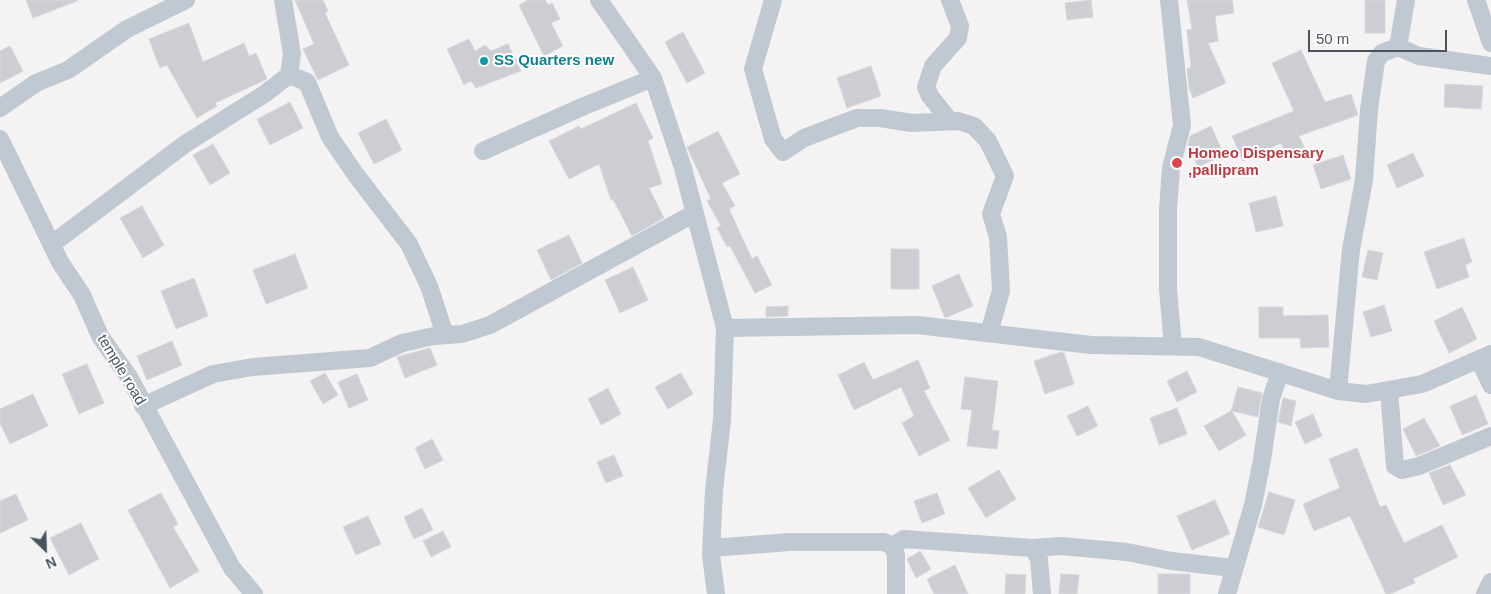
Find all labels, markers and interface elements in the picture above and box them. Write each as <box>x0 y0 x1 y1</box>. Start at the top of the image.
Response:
scale bar <box>1311 20 1450 52</box>
text: 50 m <box>1316 30 1349 47</box>
place label: SS Quarters new <box>494 52 614 70</box>
marker: SS Quarters new <box>478 55 490 67</box>
place label: Homeo Dispensary ,pallipram <box>1188 145 1324 180</box>
marker: Homeo Dispensary ,pallipram <box>1170 156 1184 170</box>
street label: temple road <box>93 331 149 409</box>
north arrow <box>20 524 70 574</box>
text: N <box>43 553 59 572</box>

